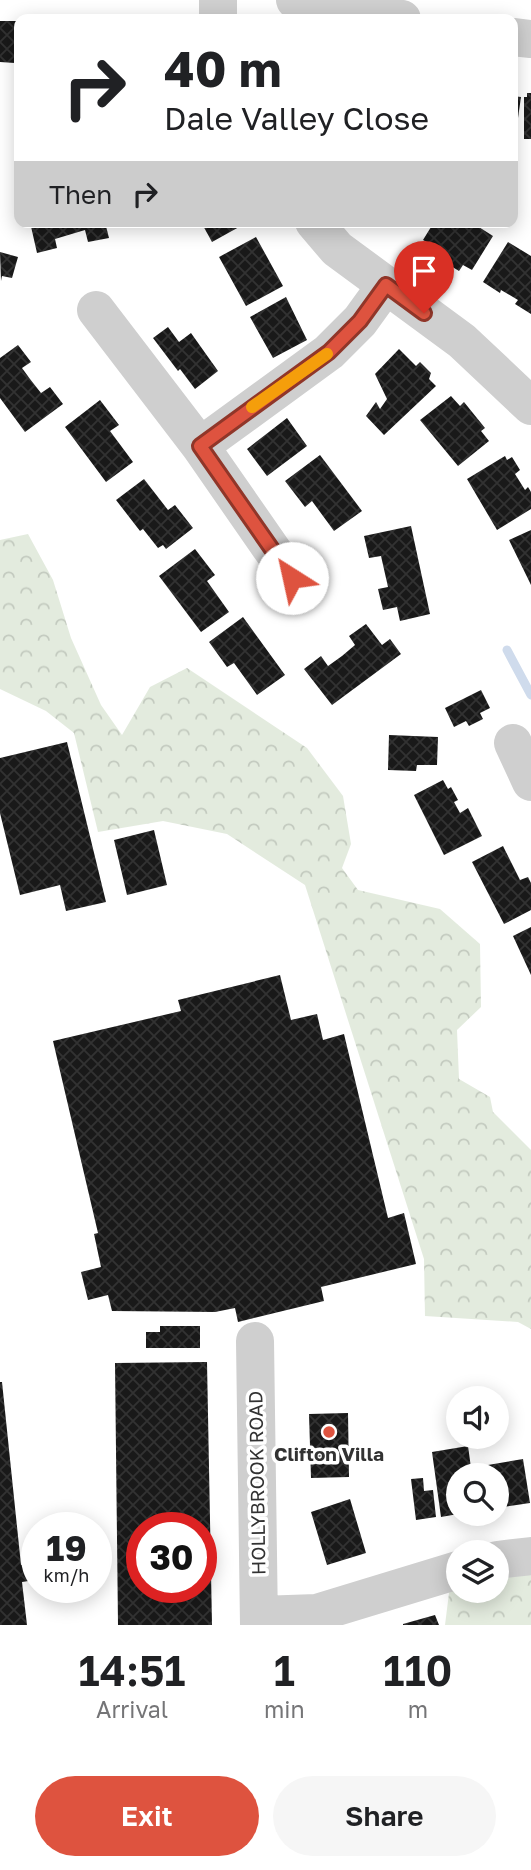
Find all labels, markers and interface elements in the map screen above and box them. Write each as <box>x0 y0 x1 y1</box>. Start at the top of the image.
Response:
text: 40 m <box>164 39 282 98</box>
icon: right <box>49 42 140 133</box>
text: Dale Valley Close <box>164 99 429 137</box>
icon: right <box>126 175 164 213</box>
text: Then <box>49 179 112 210</box>
pin <box>394 241 454 313</box>
icon: arrive <box>405 252 443 290</box>
position arrow <box>255 541 329 615</box>
map controls <box>446 1386 509 1603</box>
button: sound <box>446 1386 509 1449</box>
street label: HOLLYBROOK ROAD <box>243 1391 270 1575</box>
marker: Clifton Villa <box>321 1424 337 1440</box>
place label: Clifton Villa <box>274 1442 384 1465</box>
button: search <box>446 1463 509 1526</box>
speed limit sign: 30 <box>126 1512 217 1603</box>
text: 19 <box>46 1527 87 1569</box>
button: layers <box>446 1540 509 1603</box>
text: km/h <box>44 1564 89 1586</box>
text: 14:51 <box>79 1645 185 1695</box>
text: 1 <box>274 1645 295 1695</box>
text: 110 <box>383 1645 452 1695</box>
text: Arrival <box>96 1695 168 1723</box>
text: min <box>264 1695 305 1723</box>
text: m <box>408 1695 428 1723</box>
button: Exit <box>35 1776 259 1856</box>
button: Share <box>273 1776 496 1856</box>

